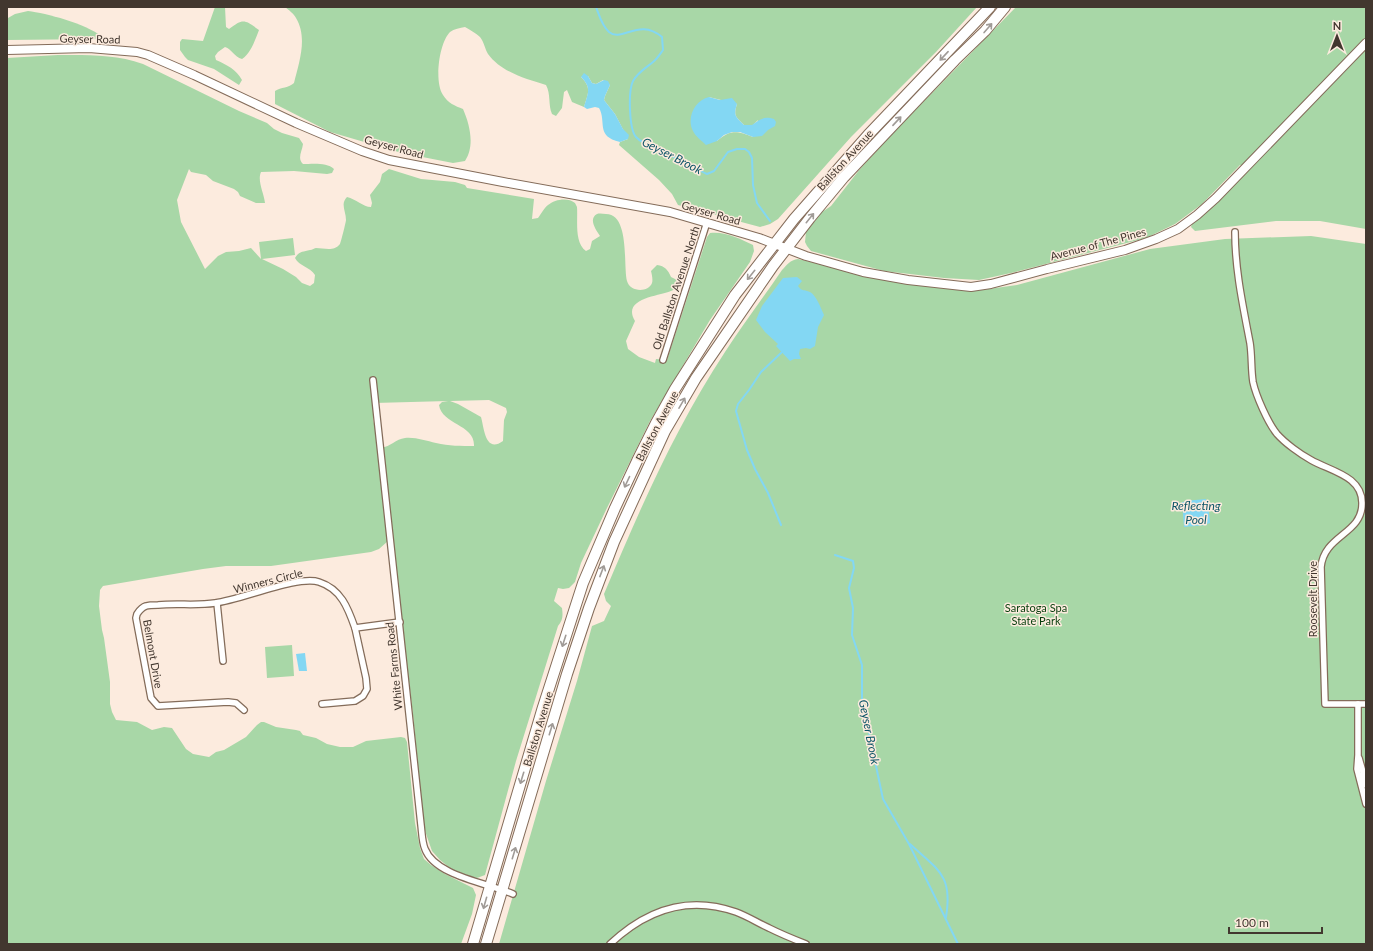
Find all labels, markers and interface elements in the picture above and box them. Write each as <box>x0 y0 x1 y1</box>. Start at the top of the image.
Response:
north arrow <box>1317 16 1357 56</box>
text: N <box>1333 19 1341 32</box>
one-way arrow <box>983 22 992 33</box>
street label: Geyser Road <box>60 31 121 46</box>
one-way arrow <box>940 50 949 60</box>
one-way arrow <box>893 116 902 126</box>
street label: Ballston Avenue <box>814 126 876 193</box>
street label: Geyser Road <box>363 132 425 161</box>
water label: Geyser Brook <box>640 134 705 177</box>
street label: Geyser Road <box>680 198 742 227</box>
one-way arrow <box>806 212 815 223</box>
street label: Old Ballston Avenue North <box>649 224 702 351</box>
street label: Avenue of The Pines <box>1049 224 1147 263</box>
one-way arrow <box>746 269 755 280</box>
street label: Ballston Avenue <box>633 388 681 463</box>
one-way arrow <box>678 397 686 409</box>
one-way arrow <box>623 476 630 488</box>
water label: Reflecting Pool <box>1171 498 1221 527</box>
street label: Roosevelt Drive <box>1306 561 1319 637</box>
street label: Winners Circle <box>232 566 304 595</box>
one-way arrow <box>599 566 607 578</box>
park label: Saratoga Spa State Park <box>1005 601 1067 627</box>
street label: Belmont Drive <box>141 618 166 690</box>
street label: White Farms Road <box>382 621 405 711</box>
one-way arrow <box>560 634 568 646</box>
street label: Ballston Avenue <box>520 690 555 768</box>
water label: Geyser Brook <box>856 698 883 766</box>
one-way arrow <box>548 722 555 735</box>
one-way arrow <box>518 772 525 785</box>
one-way arrow <box>511 847 518 860</box>
one-way arrow <box>481 896 488 909</box>
scale bar <box>1229 909 1322 935</box>
text: 100 m <box>1235 915 1269 930</box>

